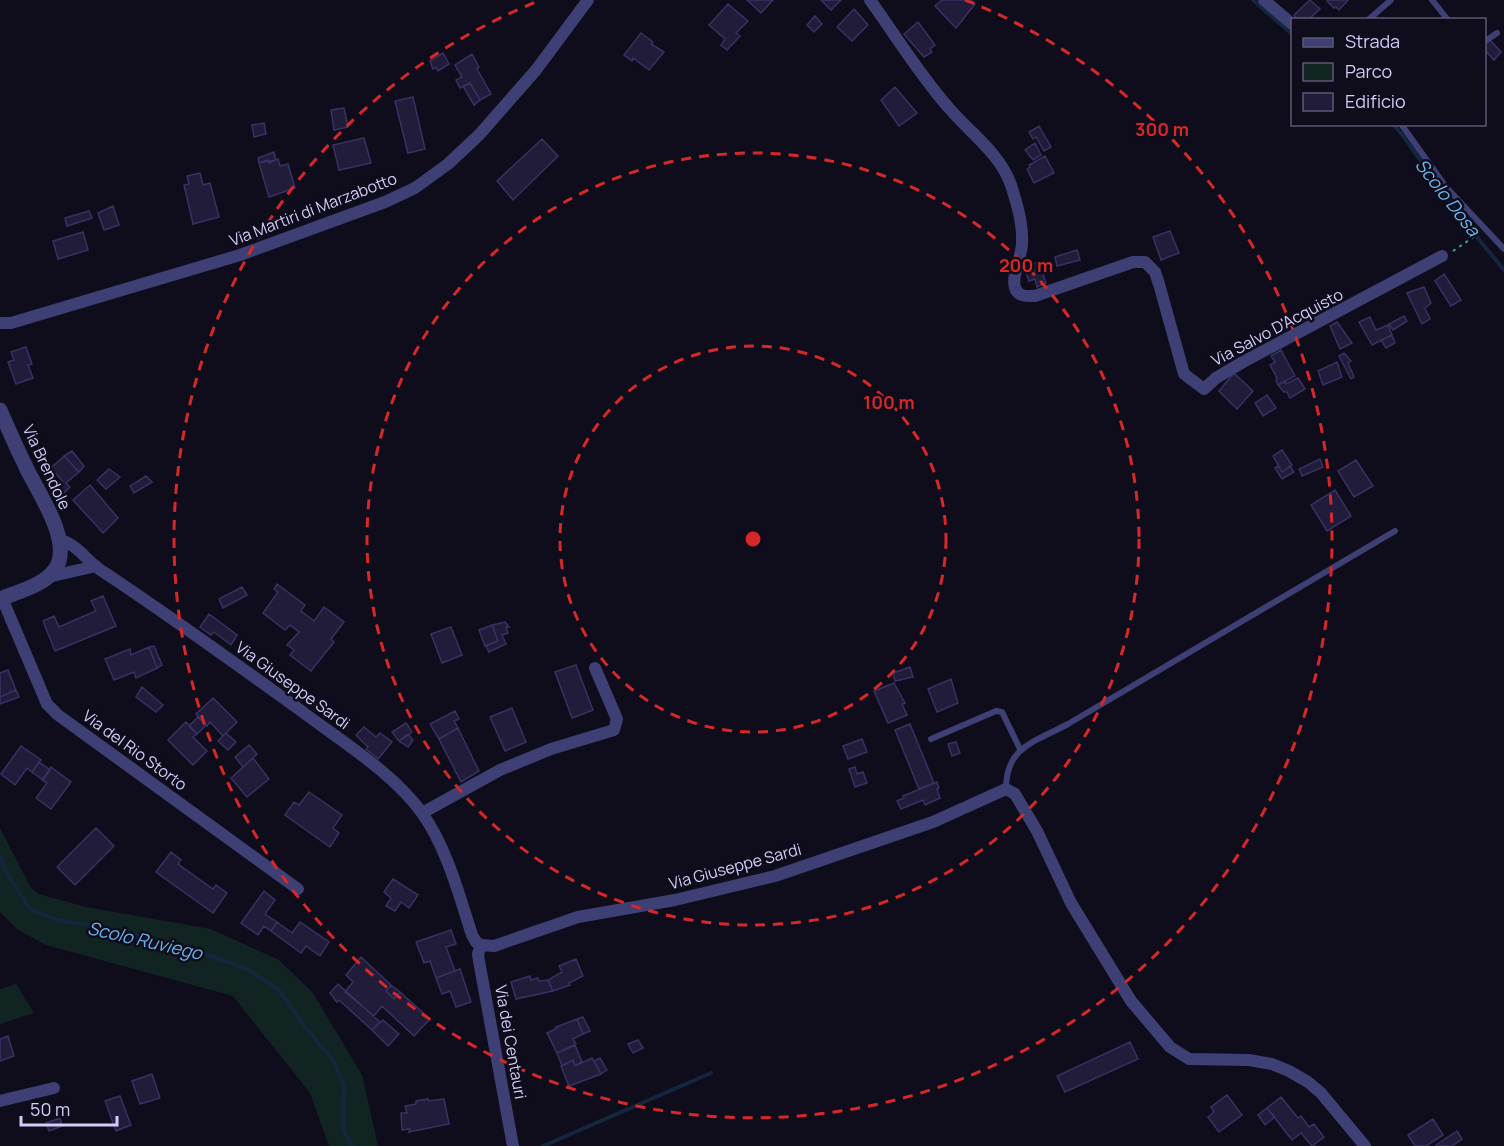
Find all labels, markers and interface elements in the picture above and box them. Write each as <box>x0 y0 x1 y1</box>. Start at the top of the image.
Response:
legend <box>1291 18 1486 126</box>
text: Strada <box>1345 29 1400 53</box>
text: Parco <box>1345 59 1392 83</box>
text: Edificio <box>1345 89 1406 113</box>
text: 300 m <box>1135 117 1189 141</box>
water label: Scolo Dosa <box>1410 153 1486 241</box>
street label: Via Martiri di Marzabotto <box>226 167 400 251</box>
text: 200 m <box>999 253 1053 277</box>
street label: Via Salvo D'Acquisto <box>1207 283 1347 371</box>
text: 100 m <box>863 390 915 414</box>
street label: Via Brendole <box>18 421 76 513</box>
centre of rings <box>743 529 763 549</box>
street label: Via Giuseppe Sardi <box>231 636 355 734</box>
street label: Via del Rio Storto <box>78 705 192 795</box>
street label: Via Giuseppe Sardi <box>666 838 804 894</box>
water label: Scolo Ruviego <box>85 915 206 965</box>
street label: Via dei Centauri <box>490 983 532 1101</box>
scale bar <box>21 1089 117 1127</box>
text: 50 m <box>30 1097 70 1121</box>

